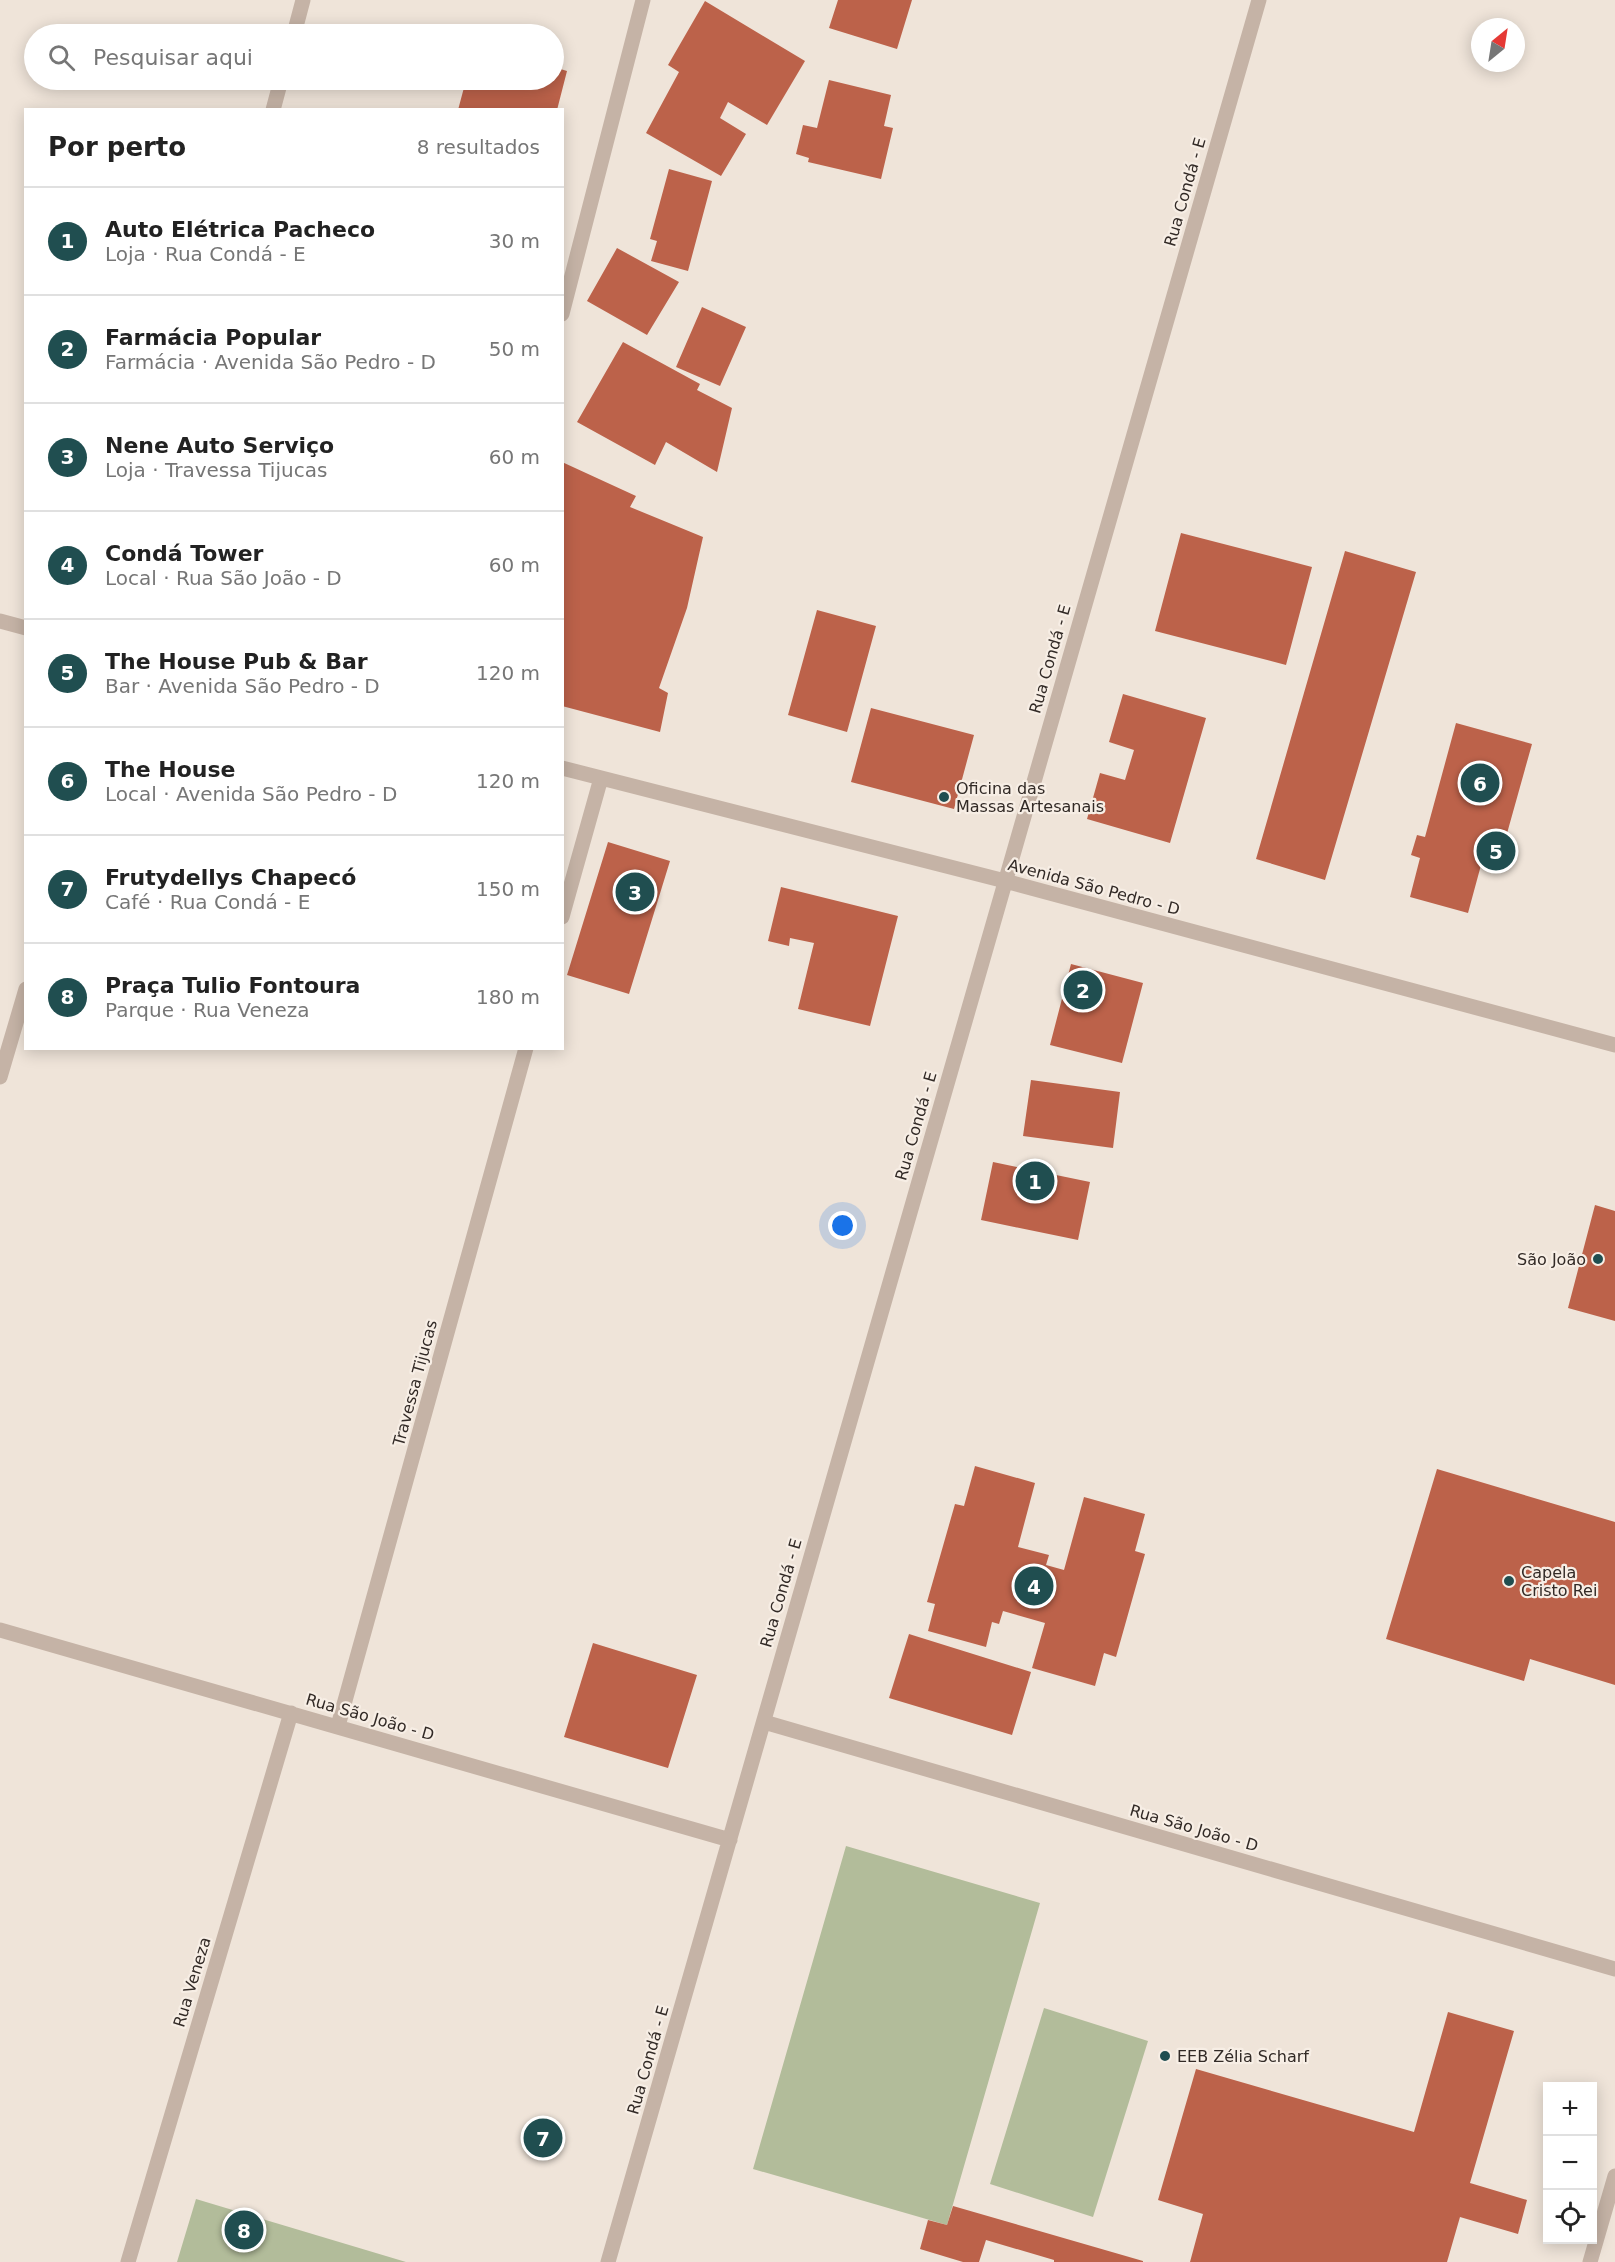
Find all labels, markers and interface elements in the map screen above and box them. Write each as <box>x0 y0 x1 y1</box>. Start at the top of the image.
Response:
north arrow <box>1471 18 1525 72</box>
search box <box>24 24 564 90</box>
icon: search <box>45 41 78 74</box>
text: Pesquisar aqui <box>93 45 253 70</box>
text: Por perto <box>48 132 186 162</box>
text: 8 resultados <box>417 135 540 159</box>
street label: Rua Condá - E <box>1160 135 1210 249</box>
text: Auto Elétrica Pacheco <box>105 217 375 242</box>
text: 1 <box>61 229 74 253</box>
text: 30 m <box>489 229 540 253</box>
text: Loja · Rua Condá - E <box>105 242 306 266</box>
text: Farmácia Popular <box>105 325 321 350</box>
text: 2 <box>61 337 74 361</box>
text: 50 m <box>489 337 540 361</box>
text: Farmácia · Avenida São Pedro - D <box>105 350 436 374</box>
text: Nene Auto Serviço <box>105 433 334 458</box>
text: 3 <box>61 445 74 469</box>
text: 60 m <box>489 445 540 469</box>
text: Loja · Travessa Tijucas <box>105 458 327 482</box>
text: Condá Tower <box>105 541 263 566</box>
text: 4 <box>61 553 74 577</box>
text: 60 m <box>489 553 540 577</box>
text: Local · Rua São João - D <box>105 566 342 590</box>
street label: Rua Condá - E <box>1025 602 1075 716</box>
text: The House Pub & Bar <box>105 649 368 674</box>
text: 5 <box>61 661 74 685</box>
text: 120 m <box>476 661 540 685</box>
text: Bar · Avenida São Pedro - D <box>105 674 380 698</box>
text: The House <box>105 757 235 782</box>
pin: 6 <box>1460 760 1500 806</box>
text: 6 <box>61 769 74 793</box>
text: 120 m <box>476 769 540 793</box>
place label: Oficina das Massas Artesanais <box>956 779 1104 816</box>
text: Local · Avenida São Pedro - D <box>105 782 397 806</box>
marker: Oficina das Massas Artesanais <box>937 790 951 804</box>
pin: 5 <box>1476 828 1516 874</box>
street label: Avenida São Pedro - D <box>1006 855 1182 919</box>
text: Frutydellys Chapecó <box>105 865 356 890</box>
pin: 3 <box>616 870 654 914</box>
text: 7 <box>61 877 74 901</box>
text: 150 m <box>476 877 540 901</box>
text: Café · Rua Condá - E <box>105 890 310 914</box>
pin: 2 <box>1064 968 1102 1012</box>
text: Praça Tulio Fontoura <box>105 973 360 998</box>
text: 8 <box>61 985 74 1009</box>
text: 180 m <box>476 985 540 1009</box>
text: Parque · Rua Veneza <box>105 998 310 1022</box>
street label: Rua Condá - E <box>891 1069 941 1183</box>
pin: 1 <box>1016 1158 1054 1204</box>
your location <box>828 1211 857 1240</box>
place label: São João <box>1517 1250 1586 1269</box>
marker: São João <box>1591 1252 1605 1266</box>
street label: Travessa Tijucas <box>389 1318 441 1449</box>
street label: Rua Condá - E <box>756 1536 806 1650</box>
place label: Capela Cristo Rei <box>1521 1563 1597 1600</box>
pin: 4 <box>1014 1564 1054 1608</box>
marker: Capela Cristo Rei <box>1502 1574 1516 1588</box>
street label: Rua São João - D <box>304 1690 436 1744</box>
street label: Rua São João - D <box>1128 1801 1260 1855</box>
street label: Rua Veneza <box>169 1935 215 2029</box>
street label: Rua Condá - E <box>623 2003 673 2117</box>
place label: EEB Zélia Scharf <box>1177 2047 1309 2066</box>
marker: EEB Zélia Scharf <box>1158 2049 1172 2063</box>
map controls <box>1543 2082 1597 2244</box>
button: + <box>1543 2082 1597 2136</box>
pin: 7 <box>524 2116 562 2160</box>
button: − <box>1543 2136 1597 2190</box>
button: locate <box>1543 2190 1597 2244</box>
pin: 8 <box>224 2208 264 2252</box>

